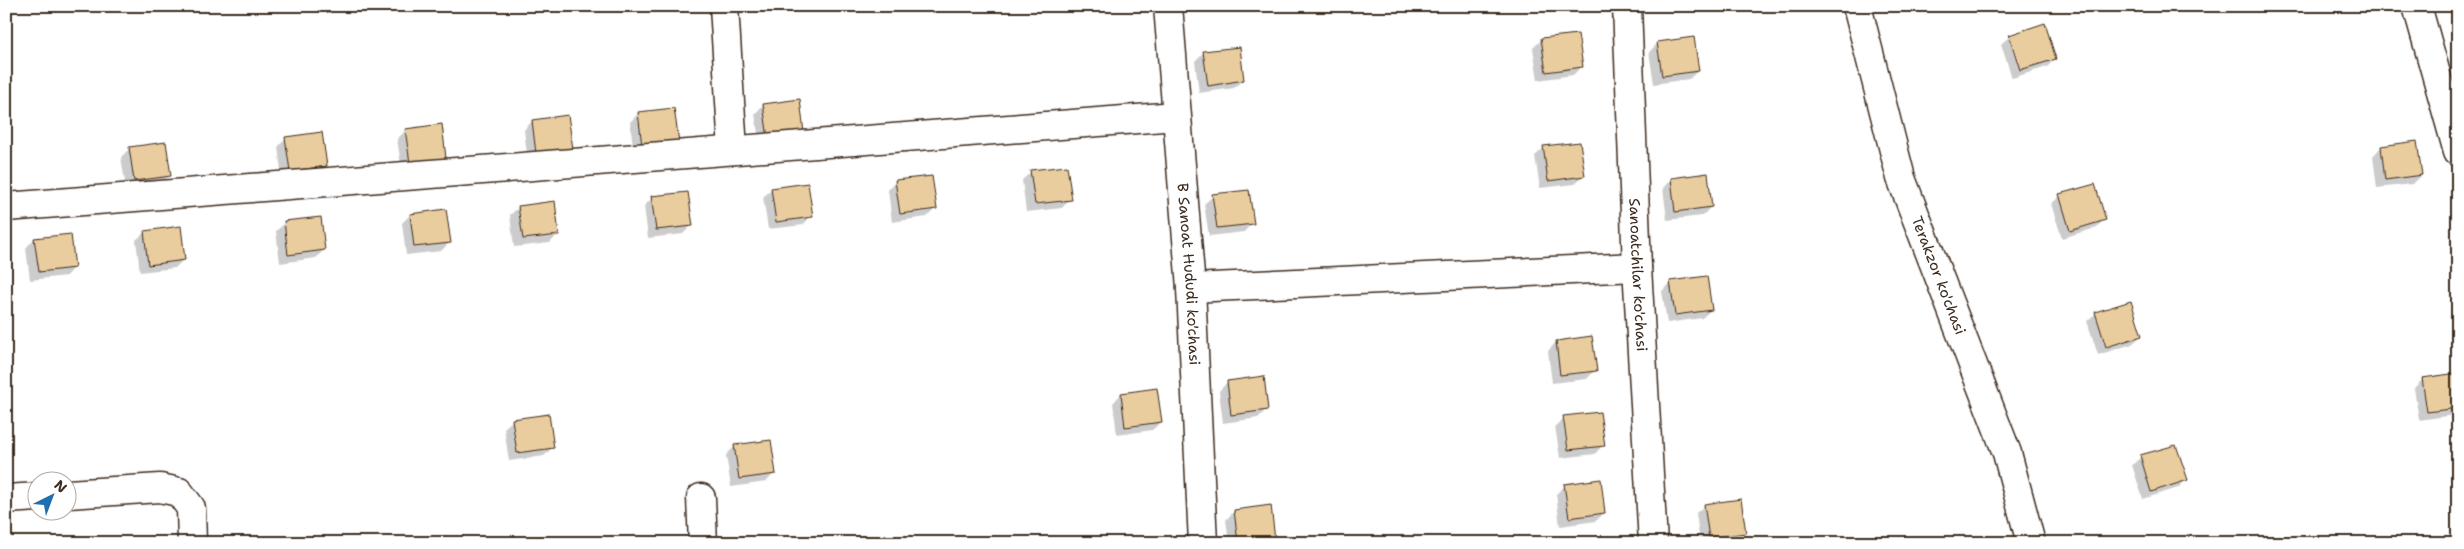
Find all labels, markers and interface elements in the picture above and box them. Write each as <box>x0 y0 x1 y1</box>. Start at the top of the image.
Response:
street label: B Sanoat Hududi ko'chasi <box>1172 182 1205 366</box>
street label: Sanoatchilar ko'chasi <box>1624 198 1652 352</box>
street label: Terakzor ko'chasi <box>1907 213 1970 338</box>
north arrow <box>28 472 78 522</box>
text: N <box>51 476 71 497</box>

